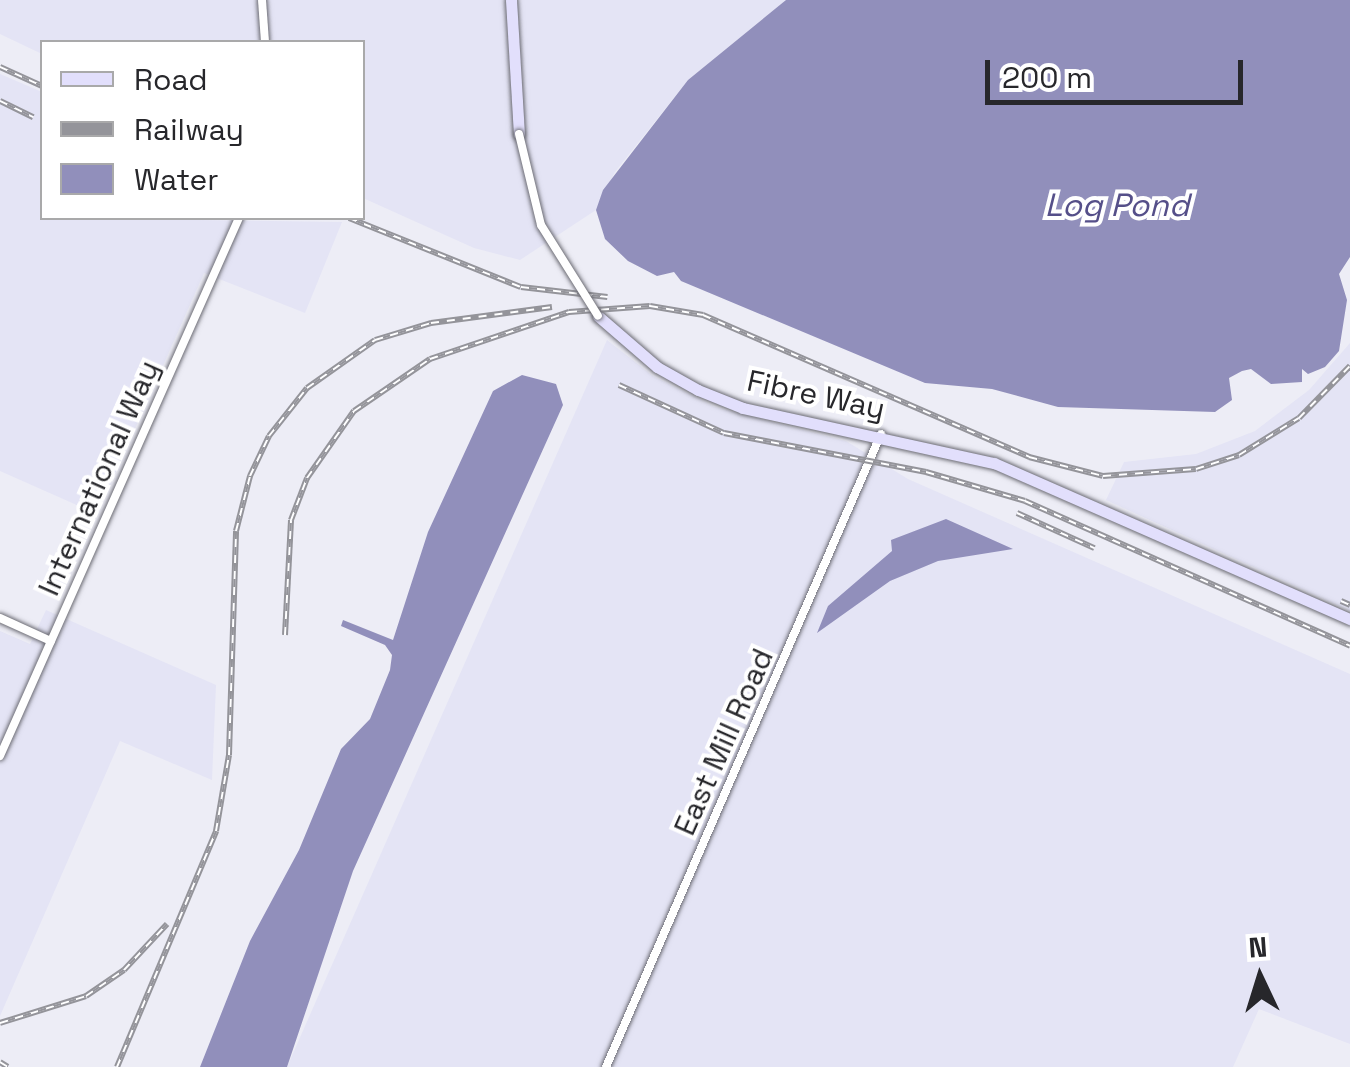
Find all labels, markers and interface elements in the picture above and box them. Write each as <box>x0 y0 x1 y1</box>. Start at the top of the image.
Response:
legend <box>40 40 365 220</box>
scale bar <box>990 40 1248 102</box>
text: 200 m <box>1002 58 1092 97</box>
text: Road <box>134 60 208 99</box>
text: Railway <box>134 110 244 149</box>
text: Water <box>134 160 219 199</box>
water label: Log Pond <box>1045 186 1189 224</box>
street label: International Way <box>31 355 167 601</box>
street label: Fibre Way <box>744 363 888 427</box>
street label: East Mill Road <box>667 643 781 841</box>
north arrow <box>1210 927 1310 1027</box>
text: N <box>1247 928 1269 966</box>

